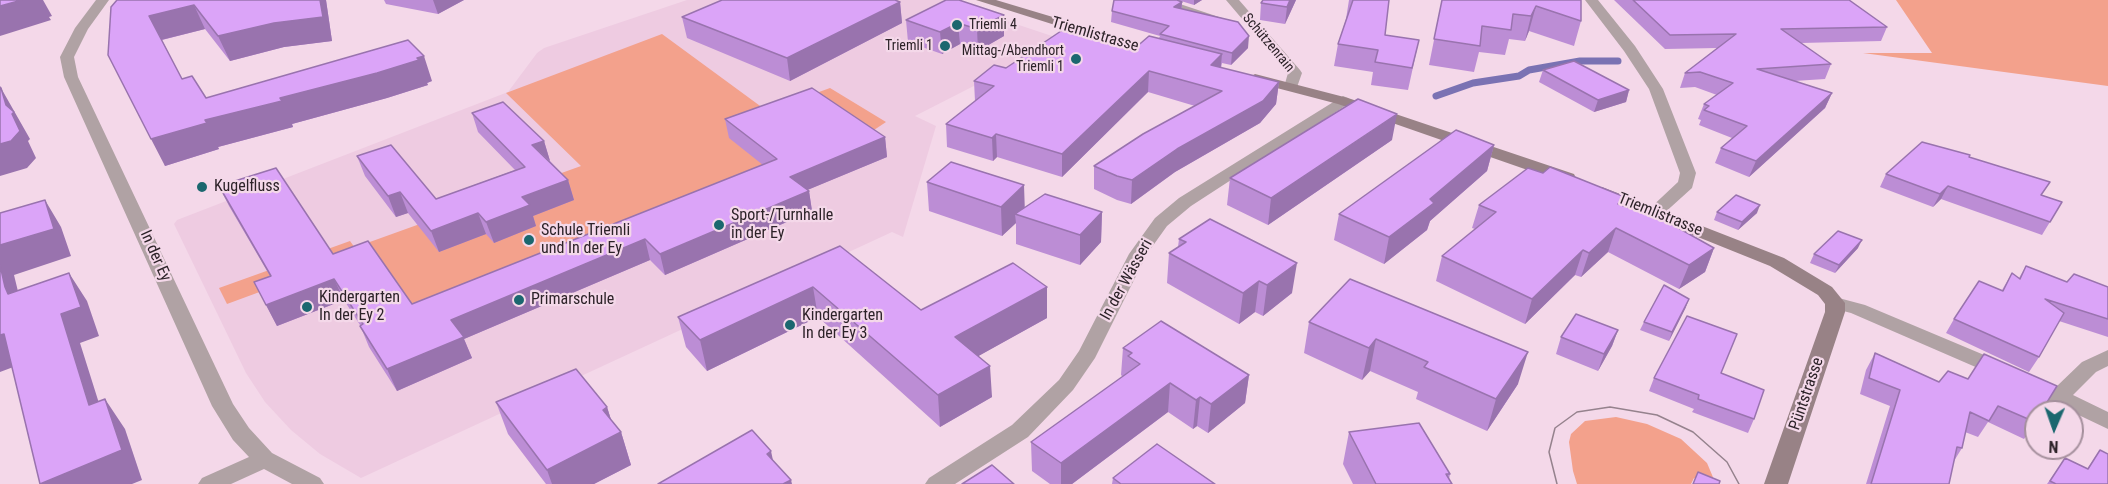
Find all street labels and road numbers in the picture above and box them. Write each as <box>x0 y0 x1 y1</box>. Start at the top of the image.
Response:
street label: Schützenrain <box>1239 10 1297 76</box>
street label: Triemlistrasse <box>1049 13 1141 57</box>
street label: Triemlistrasse <box>1615 189 1705 241</box>
street label: In der Ey <box>135 228 175 284</box>
street label: In der Wässeri <box>1097 236 1157 324</box>
street label: Püntstrasse <box>1786 355 1828 433</box>

